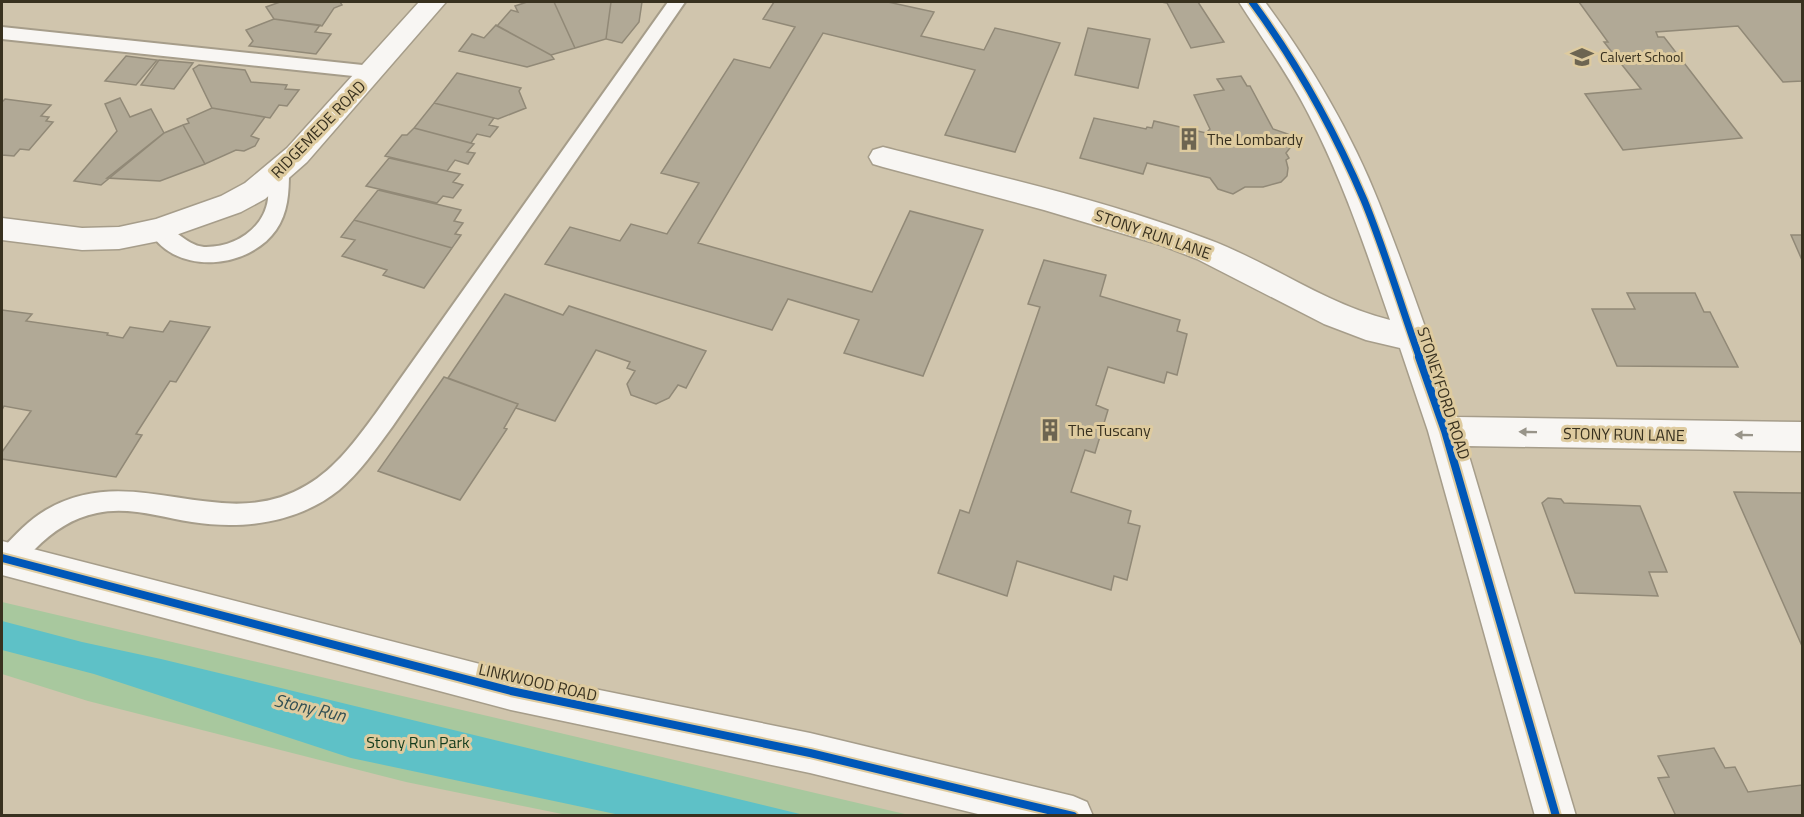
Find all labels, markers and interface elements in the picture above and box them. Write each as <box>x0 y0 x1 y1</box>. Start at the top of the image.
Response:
school or university icon: Calvert School <box>1569 44 1595 70</box>
place label: Calvert School <box>1600 46 1684 67</box>
street label: RIDGEMEDE ROAD <box>265 75 371 183</box>
building icon: The Lombardy <box>1176 126 1202 152</box>
place label: The Lombardy <box>1207 127 1303 151</box>
street label: STONY RUN LANE <box>1092 203 1215 265</box>
street label: STONEYFORD ROAD <box>1411 324 1477 462</box>
building icon: The Tuscany <box>1037 417 1063 443</box>
place label: The Tuscany <box>1068 418 1151 442</box>
street label: STONY RUN LANE <box>1563 421 1685 447</box>
one-way arrow <box>1519 427 1538 437</box>
one-way arrow <box>1735 430 1754 440</box>
street label: LINKWOOD ROAD <box>476 657 600 707</box>
water label: Stony Run <box>272 686 350 729</box>
park label: Stony Run Park <box>366 730 470 754</box>

